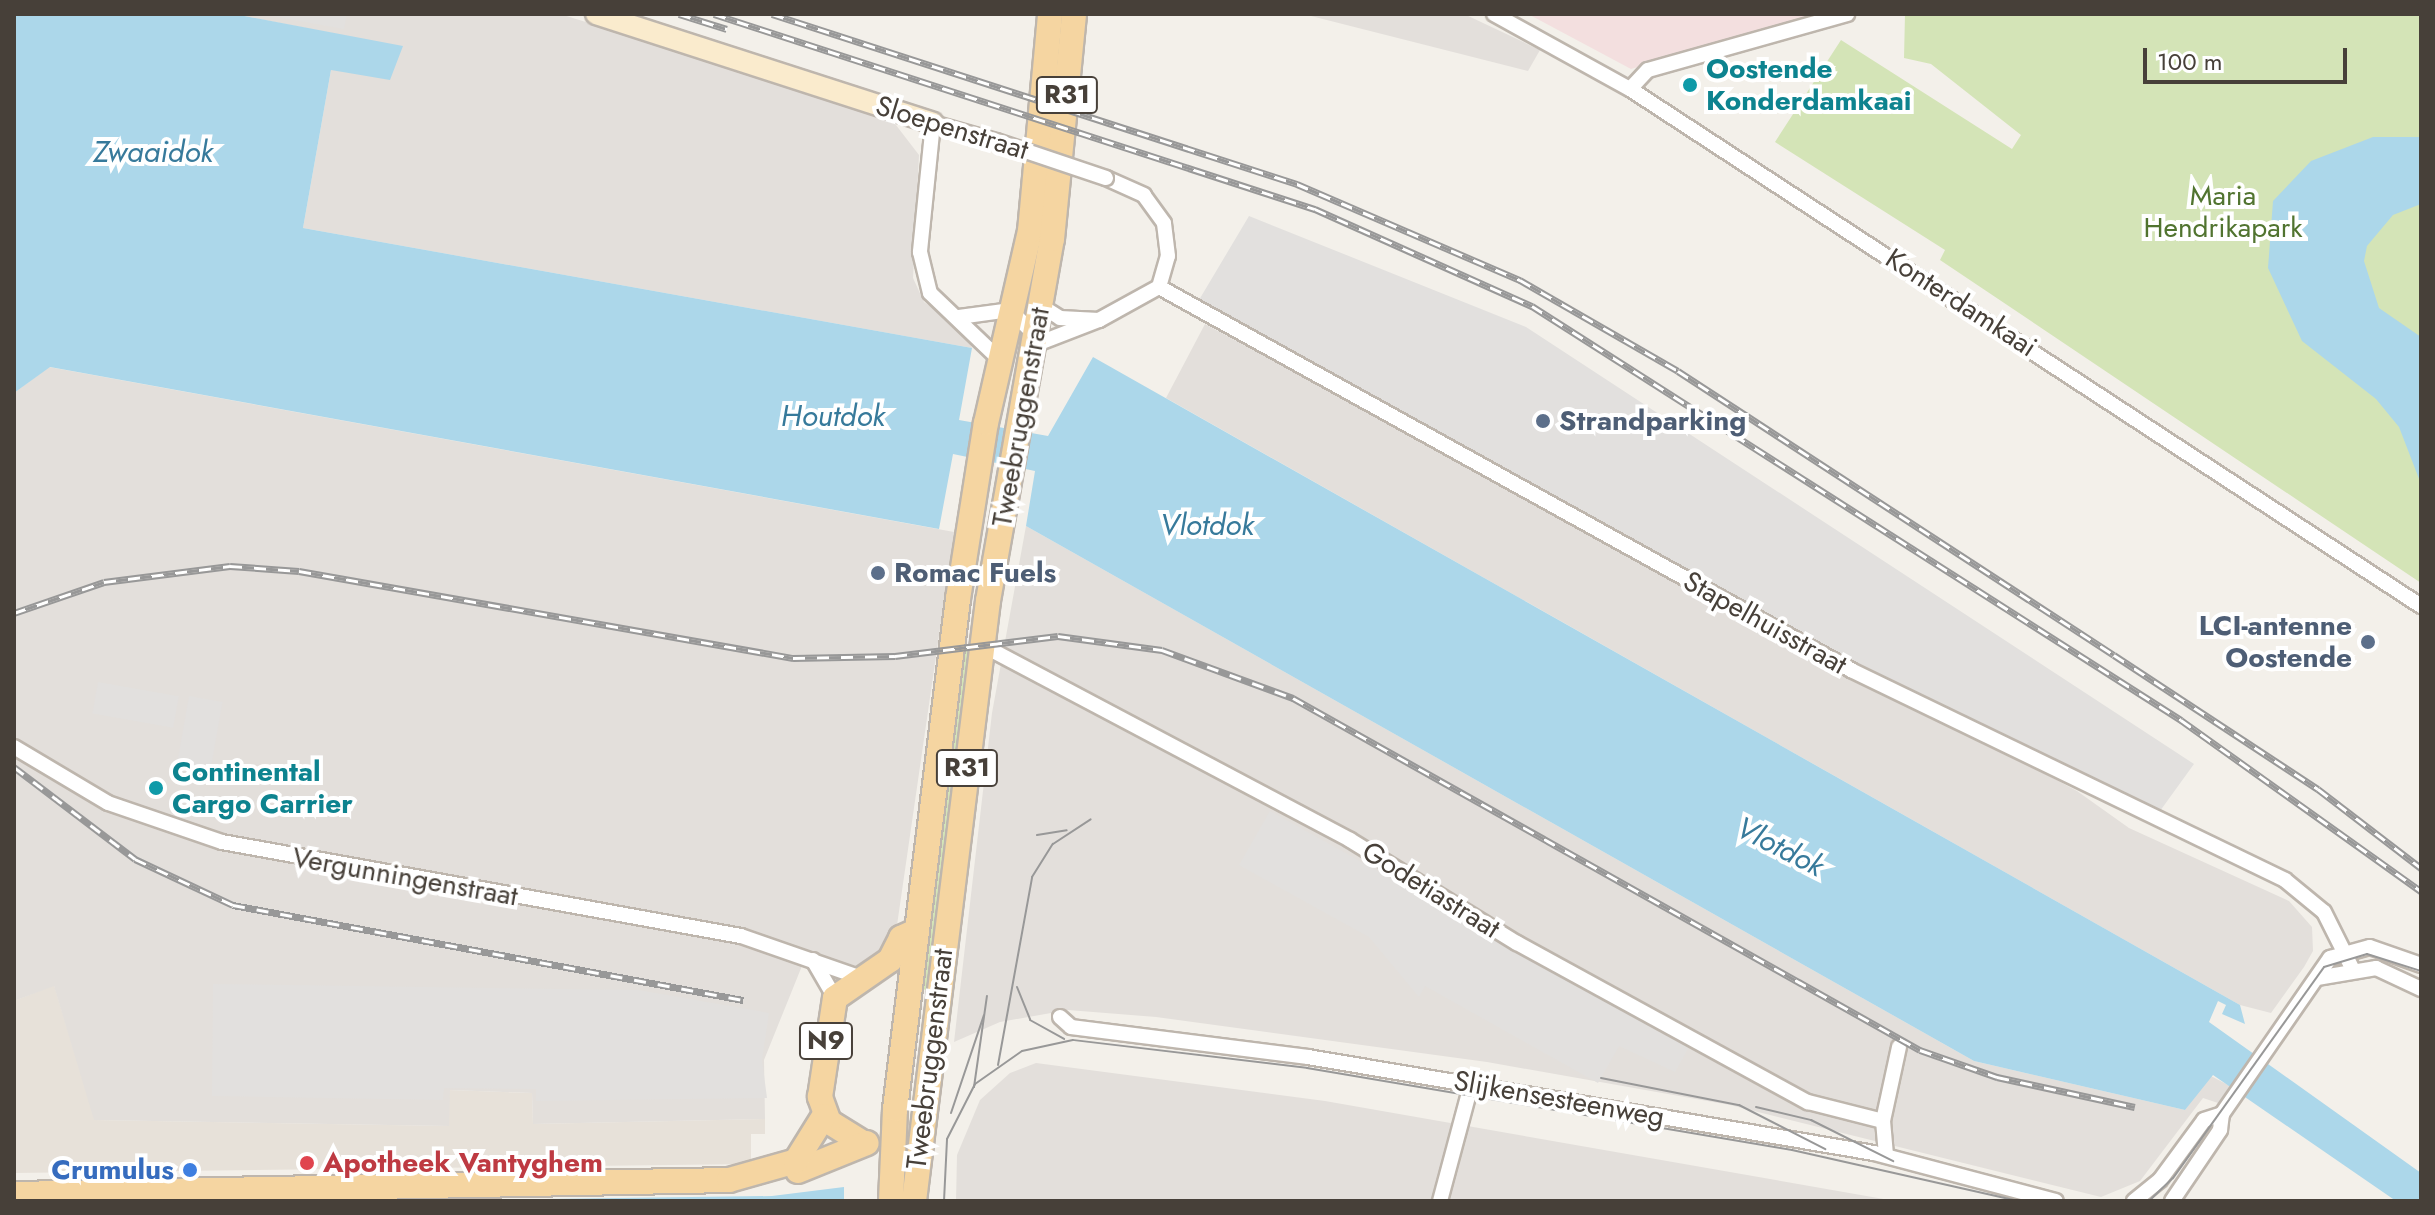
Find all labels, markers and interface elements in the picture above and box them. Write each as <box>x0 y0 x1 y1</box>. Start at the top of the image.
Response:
scale bar <box>2147 32 2351 82</box>
text: 100 m <box>2157 44 2223 79</box>
place label: Oostende Konderdamkaai <box>1706 52 1912 118</box>
road number: R31 <box>1035 73 1099 117</box>
marker: Oostende Konderdamkaai <box>1681 76 1699 94</box>
street label: Sloepenstraat <box>872 89 1032 167</box>
water label: Zwaaidok <box>93 134 213 170</box>
park label: Maria Hendrikapark <box>2143 179 2303 245</box>
street label: Konterdamkaai <box>1879 242 2043 364</box>
street label: Tweebruggenstraat <box>985 305 1057 529</box>
water label: Houtdok <box>781 398 885 434</box>
place label: Strandparking <box>1559 404 1746 438</box>
marker: Strandparking <box>1534 412 1552 430</box>
water label: Vlotdok <box>1160 507 1254 543</box>
place label: Romac Fuels <box>894 556 1056 590</box>
marker: Romac Fuels <box>869 564 887 582</box>
street label: Stapelhuisstraat <box>1677 564 1853 682</box>
place label: LCI-antenne Oostende <box>2199 609 2352 675</box>
marker: LCI-antenne Oostende <box>2359 633 2377 651</box>
road number: R31 <box>935 746 999 790</box>
place label: Continental Cargo Carrier <box>172 755 353 821</box>
marker: Continental Cargo Carrier <box>147 779 165 797</box>
water label: Vlotdok <box>1730 810 1830 884</box>
street label: Godetiastraat <box>1356 834 1506 946</box>
street label: Vergunningenstraat <box>290 841 520 913</box>
street label: Tweebruggenstraat <box>900 947 960 1171</box>
road number: N9 <box>798 1019 854 1063</box>
street label: Slijkensesteenweg <box>1451 1064 1667 1134</box>
place label: Apotheek Vantyghem <box>323 1146 603 1180</box>
place label: Crumulus <box>51 1153 174 1187</box>
marker: Apotheek Vantyghem <box>298 1154 316 1172</box>
marker: Crumulus <box>181 1161 199 1179</box>

